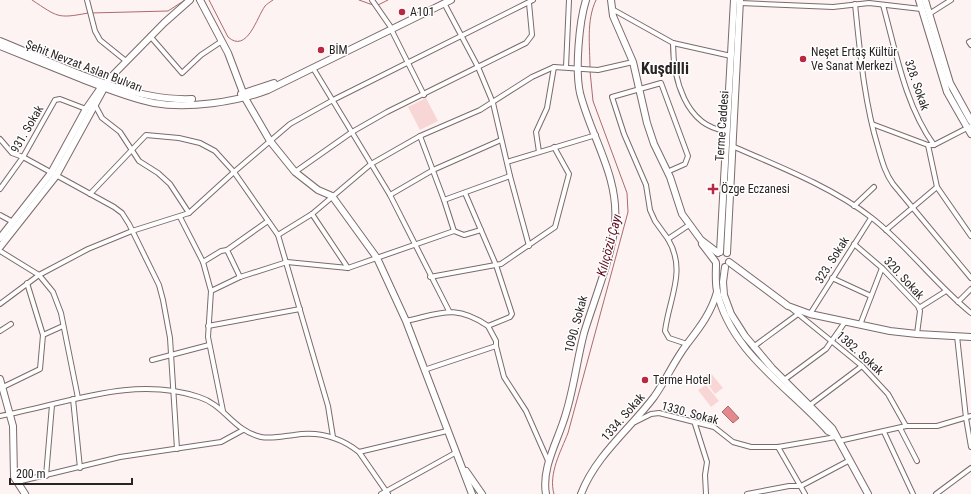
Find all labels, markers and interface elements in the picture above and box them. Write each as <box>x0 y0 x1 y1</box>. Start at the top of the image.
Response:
place label: A101 <box>410 5 435 19</box>
marker: A101 <box>397 7 407 17</box>
street label: Şehit Nevzat Aslan Bulvarı <box>24 37 144 95</box>
place label: BİM <box>329 42 348 57</box>
marker: BİM <box>316 45 326 55</box>
place label: Neşet Ertaş Kültür Ve Sanat Merkezi <box>811 45 897 73</box>
marker: Neşet Ertaş Kültür Ve Sanat Merkezi <box>798 54 808 64</box>
street label: 328. Sokak <box>902 58 932 113</box>
district label: Kuşdilli <box>641 59 689 78</box>
street label: Terme Caddesi <box>713 90 731 162</box>
street label: 931. Sokak <box>8 102 46 155</box>
place label: Özge Eczanesi <box>721 181 790 196</box>
marker: Özge Eczanesi <box>708 184 718 194</box>
water label: Kılıçözü Çayı <box>594 212 624 278</box>
street label: 323. Sokak <box>812 234 852 286</box>
street label: 320. Sokak <box>881 254 927 302</box>
street label: 1090. Sokak <box>562 293 590 354</box>
street label: 1382. Sokak <box>834 328 887 378</box>
place label: Terme Hotel <box>653 373 711 387</box>
marker: Terme Hotel <box>640 375 650 385</box>
street label: 1334. Sokak <box>599 390 648 444</box>
street label: 1330. Sokak <box>660 399 721 427</box>
scale bar <box>10 460 132 486</box>
text: 200 m <box>16 467 46 481</box>

